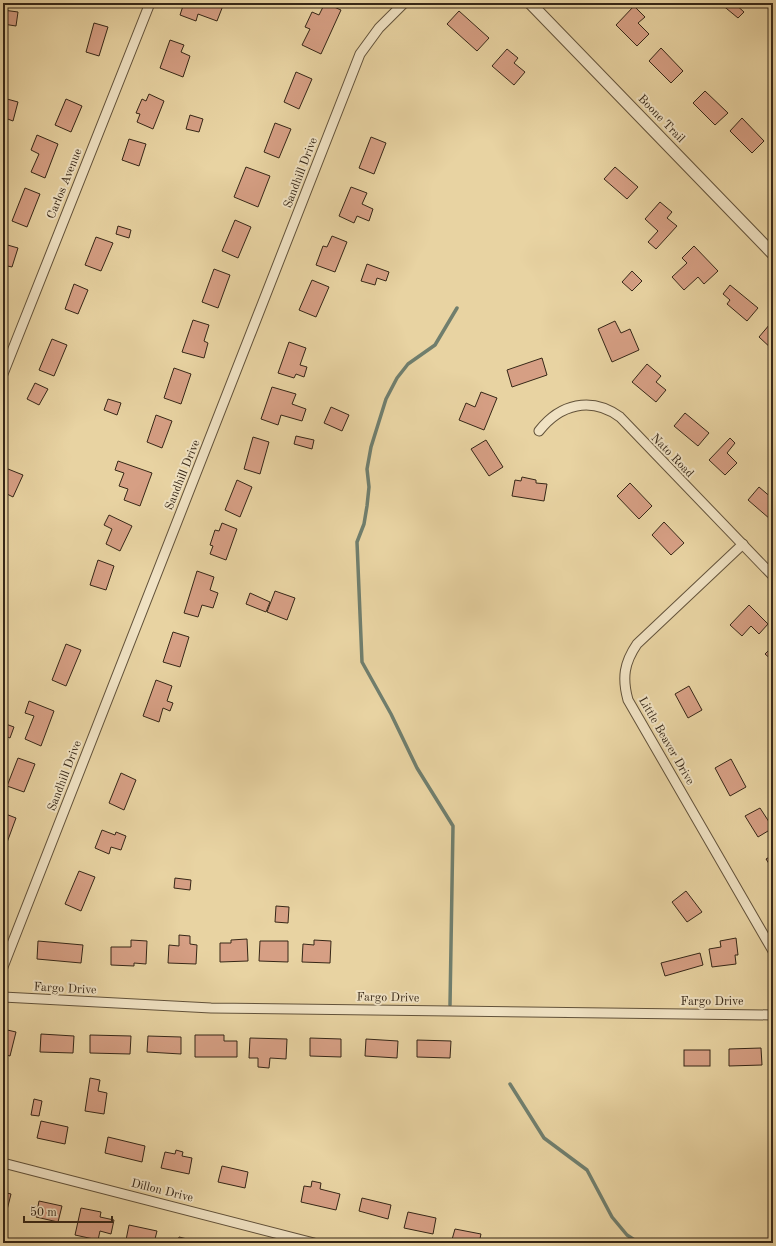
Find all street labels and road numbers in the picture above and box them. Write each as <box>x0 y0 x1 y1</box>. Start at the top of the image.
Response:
street label: Boone Trail <box>635 93 687 145</box>
street label: Sandhill Drive <box>282 136 320 210</box>
street label: Carlos Avenue <box>45 147 85 221</box>
street label: Nato Road <box>648 432 696 480</box>
street label: Sandhill Drive <box>163 438 203 512</box>
street label: Little Beaver Drive <box>636 695 696 788</box>
street label: Sandhill Drive <box>46 739 84 813</box>
street label: Fargo Drive <box>33 981 97 997</box>
street label: Fargo Drive <box>356 991 420 1005</box>
street label: Fargo Drive <box>681 996 744 1008</box>
street label: Dillon Drive <box>130 1177 195 1205</box>

